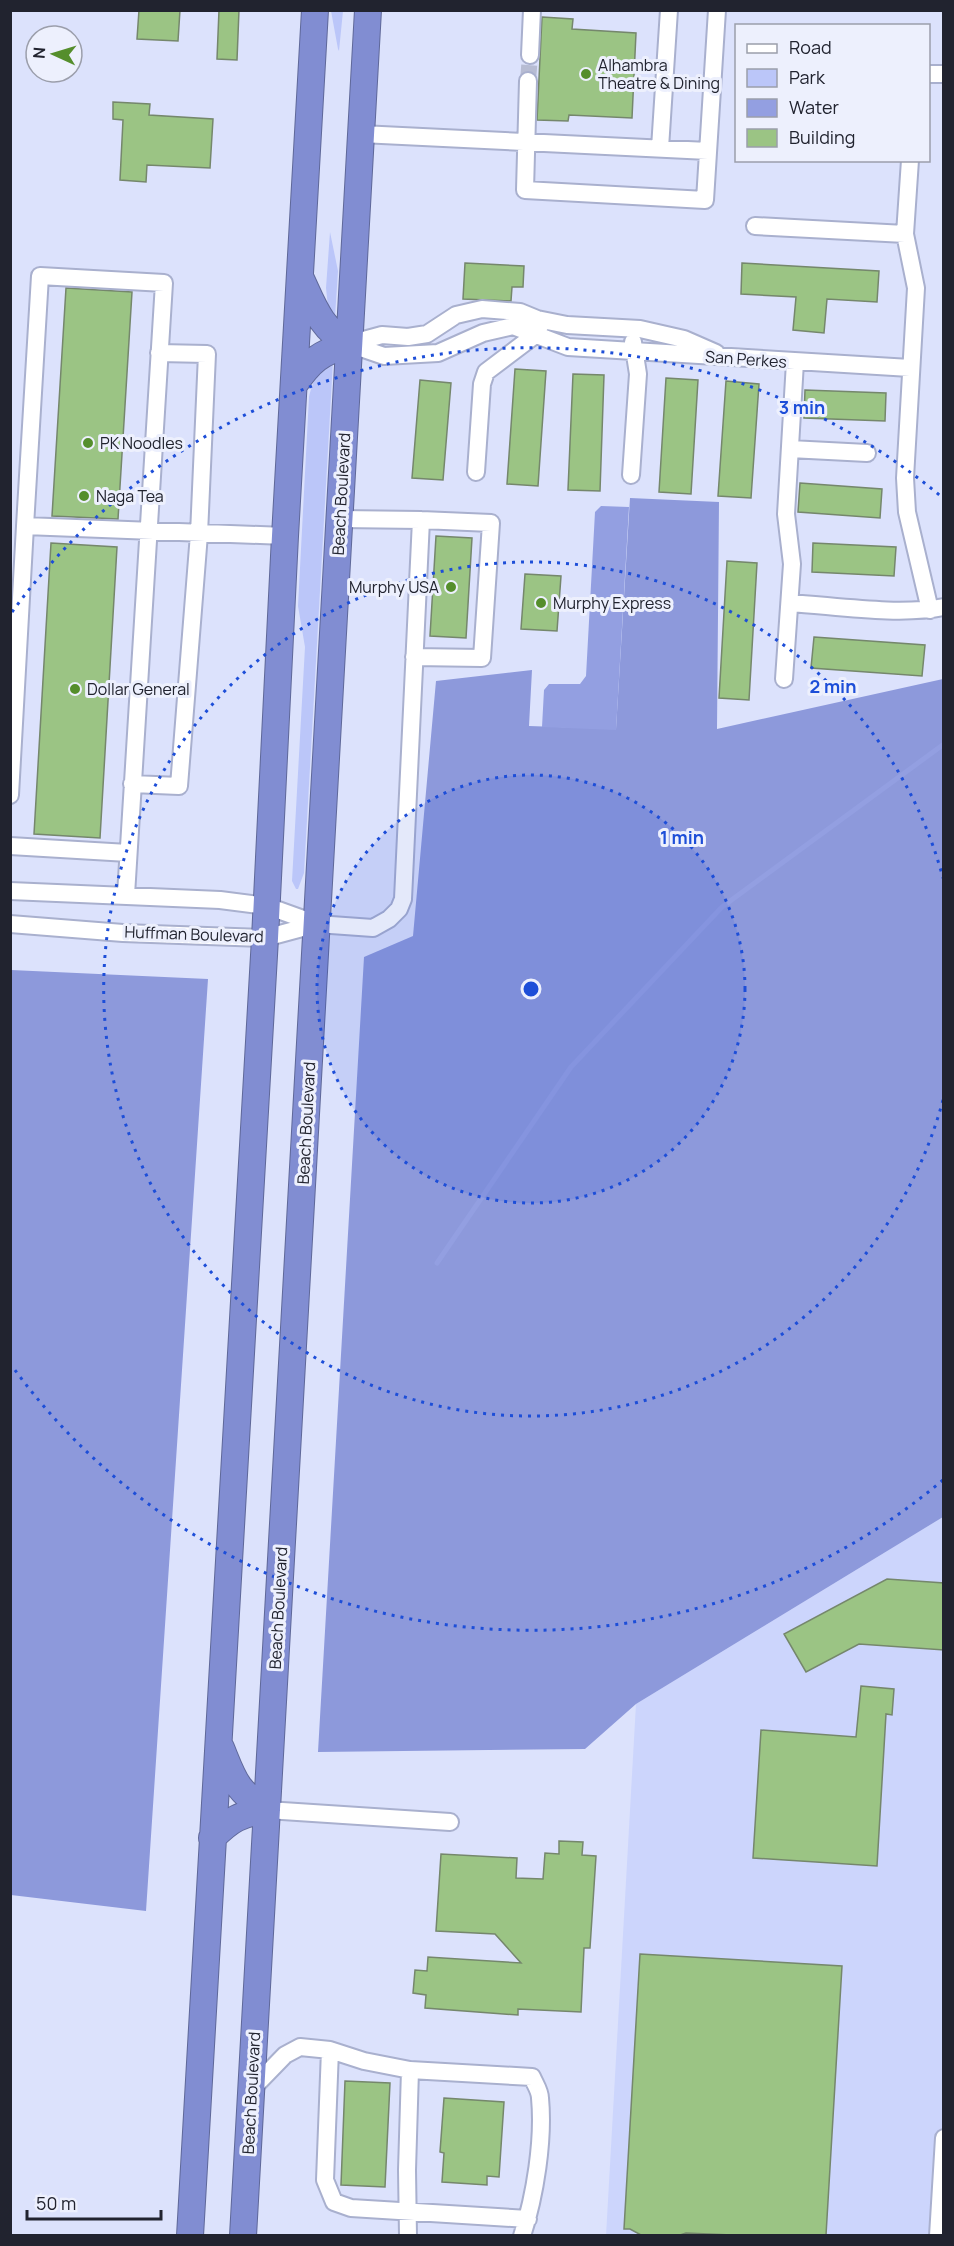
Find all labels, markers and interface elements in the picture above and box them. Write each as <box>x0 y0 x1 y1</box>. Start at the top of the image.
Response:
north arrow <box>24 24 84 84</box>
legend <box>735 24 930 162</box>
text: Road <box>789 35 832 59</box>
text: N <box>28 46 50 59</box>
place label: Alhambra Theatre & Dining <box>598 54 720 94</box>
text: Park <box>789 65 826 89</box>
marker: Alhambra Theatre & Dining <box>579 67 593 81</box>
text: Water <box>789 95 839 119</box>
text: Building <box>789 125 855 149</box>
street label: San Perkes <box>704 345 788 373</box>
text: 3 min <box>779 395 825 419</box>
place label: PK Noodles <box>100 432 183 454</box>
street label: Beach Boulevard <box>327 432 355 556</box>
marker: PK Noodles <box>81 436 95 450</box>
place label: Naga Tea <box>96 485 164 507</box>
marker: Naga Tea <box>77 489 91 503</box>
place label: Murphy USA <box>349 576 439 598</box>
marker: Murphy USA <box>444 580 458 594</box>
place label: Murphy Express <box>553 592 671 614</box>
marker: Murphy Express <box>534 596 548 610</box>
text: 2 min <box>810 674 856 698</box>
place label: Dollar General <box>87 678 190 700</box>
marker: Dollar General <box>68 682 82 696</box>
text: 1 min <box>660 825 704 849</box>
street label: Huffman Boulevard <box>124 921 264 947</box>
centre of rings <box>521 979 541 999</box>
street label: Beach Boulevard <box>292 1061 320 1185</box>
street label: Beach Boulevard <box>264 1546 292 1670</box>
street label: Beach Boulevard <box>237 2031 265 2155</box>
scale bar <box>27 2183 160 2221</box>
text: 50 m <box>36 2191 76 2215</box>

